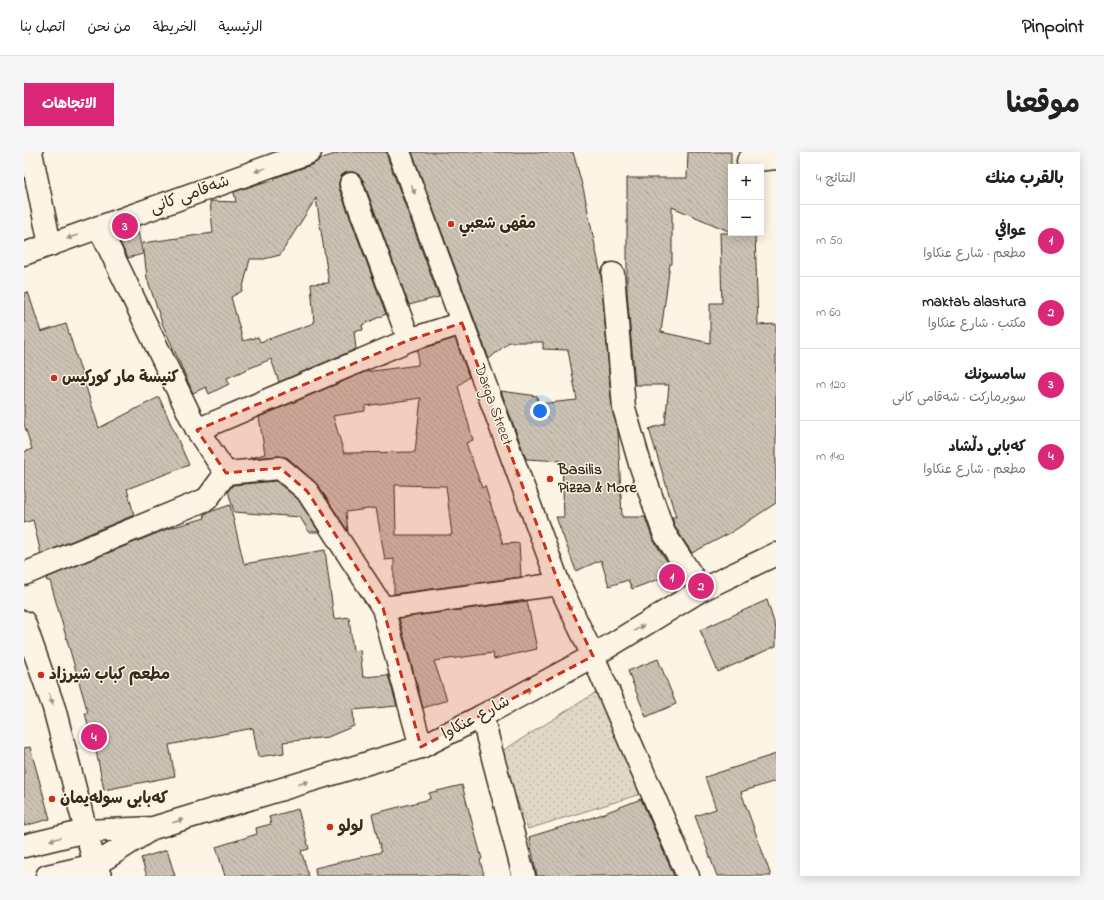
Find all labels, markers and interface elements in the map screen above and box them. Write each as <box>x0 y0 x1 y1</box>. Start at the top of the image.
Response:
text: Pinpoint <box>1022 14 1084 41</box>
text: اتصل بنا <box>20 17 65 38</box>
text: من نحن <box>87 17 131 38</box>
text: الخريطة <box>153 17 197 38</box>
text: الرئيسية <box>219 17 263 38</box>
button: الاتجاهات <box>24 83 114 126</box>
text: موقعنا <box>1006 85 1080 126</box>
map controls <box>728 164 764 236</box>
button: + <box>728 164 764 200</box>
text: بالقرب منك <box>985 166 1064 191</box>
one-way arrow <box>254 167 266 173</box>
street label: شەقامی کانی <box>147 169 233 221</box>
text: النتائج: 4 <box>816 169 856 188</box>
one-way arrow <box>410 183 416 195</box>
button: − <box>728 200 764 236</box>
pin: 3 <box>112 211 138 241</box>
place label: مقهى شعبي <box>459 212 536 237</box>
marker: مقهى شعبي <box>446 219 456 229</box>
text: عوافي <box>995 220 1026 242</box>
text: 50 m <box>816 231 842 250</box>
text: 1 <box>1049 231 1053 250</box>
one-way arrow <box>65 234 77 240</box>
text: مطعم · شارع عنكاوا <box>923 244 1026 263</box>
text: maktab alastura <box>922 291 1026 313</box>
text: 60 m <box>816 303 841 322</box>
text: 2 <box>1048 303 1054 322</box>
text: مكتب · شارع عنكاوا <box>928 314 1026 333</box>
one-way arrow <box>470 344 476 356</box>
street label: Darga Street <box>467 360 519 450</box>
text: سامسونك <box>964 364 1026 386</box>
place label: كنيسة مار كوركيس <box>62 366 179 390</box>
marker: كنيسة مار كوركيس <box>49 373 59 383</box>
text: 120 m <box>816 375 846 394</box>
text: 3 <box>1048 375 1054 394</box>
text: سوبرماركت · شەقامی کانی <box>892 388 1026 407</box>
your location <box>530 401 550 421</box>
text: کەبابی دڵشاد <box>948 436 1026 458</box>
text: 140 m <box>816 447 844 466</box>
text: 4 <box>1048 447 1054 466</box>
place label: Basilis Pizza & More <box>557 458 638 500</box>
text: مطعم · شارع عنكاوا <box>923 460 1026 479</box>
one-way arrow <box>515 466 521 478</box>
marker: Basilis Pizza & More <box>545 474 555 484</box>
pin: 1 <box>659 562 685 592</box>
pin: 2 <box>688 571 714 601</box>
one-way arrow <box>566 600 572 612</box>
one-way arrow <box>633 624 645 631</box>
place label: مطعم كباب شيرزاد <box>49 663 170 687</box>
marker: مطعم كباب شيرزاد <box>36 670 46 680</box>
one-way arrow <box>520 689 532 695</box>
street label: شارع عنكاوا <box>437 690 515 746</box>
one-way arrow <box>48 693 54 705</box>
pin: 4 <box>81 722 107 752</box>
one-way arrow <box>297 780 309 786</box>
place label: کەبابی سولەیمان <box>60 787 168 811</box>
marker: کەبابی سولەیمان <box>47 794 57 804</box>
place label: لولو <box>337 815 364 839</box>
one-way arrow <box>173 818 185 824</box>
marker: لولو <box>325 822 335 832</box>
one-way arrow <box>49 836 61 842</box>

